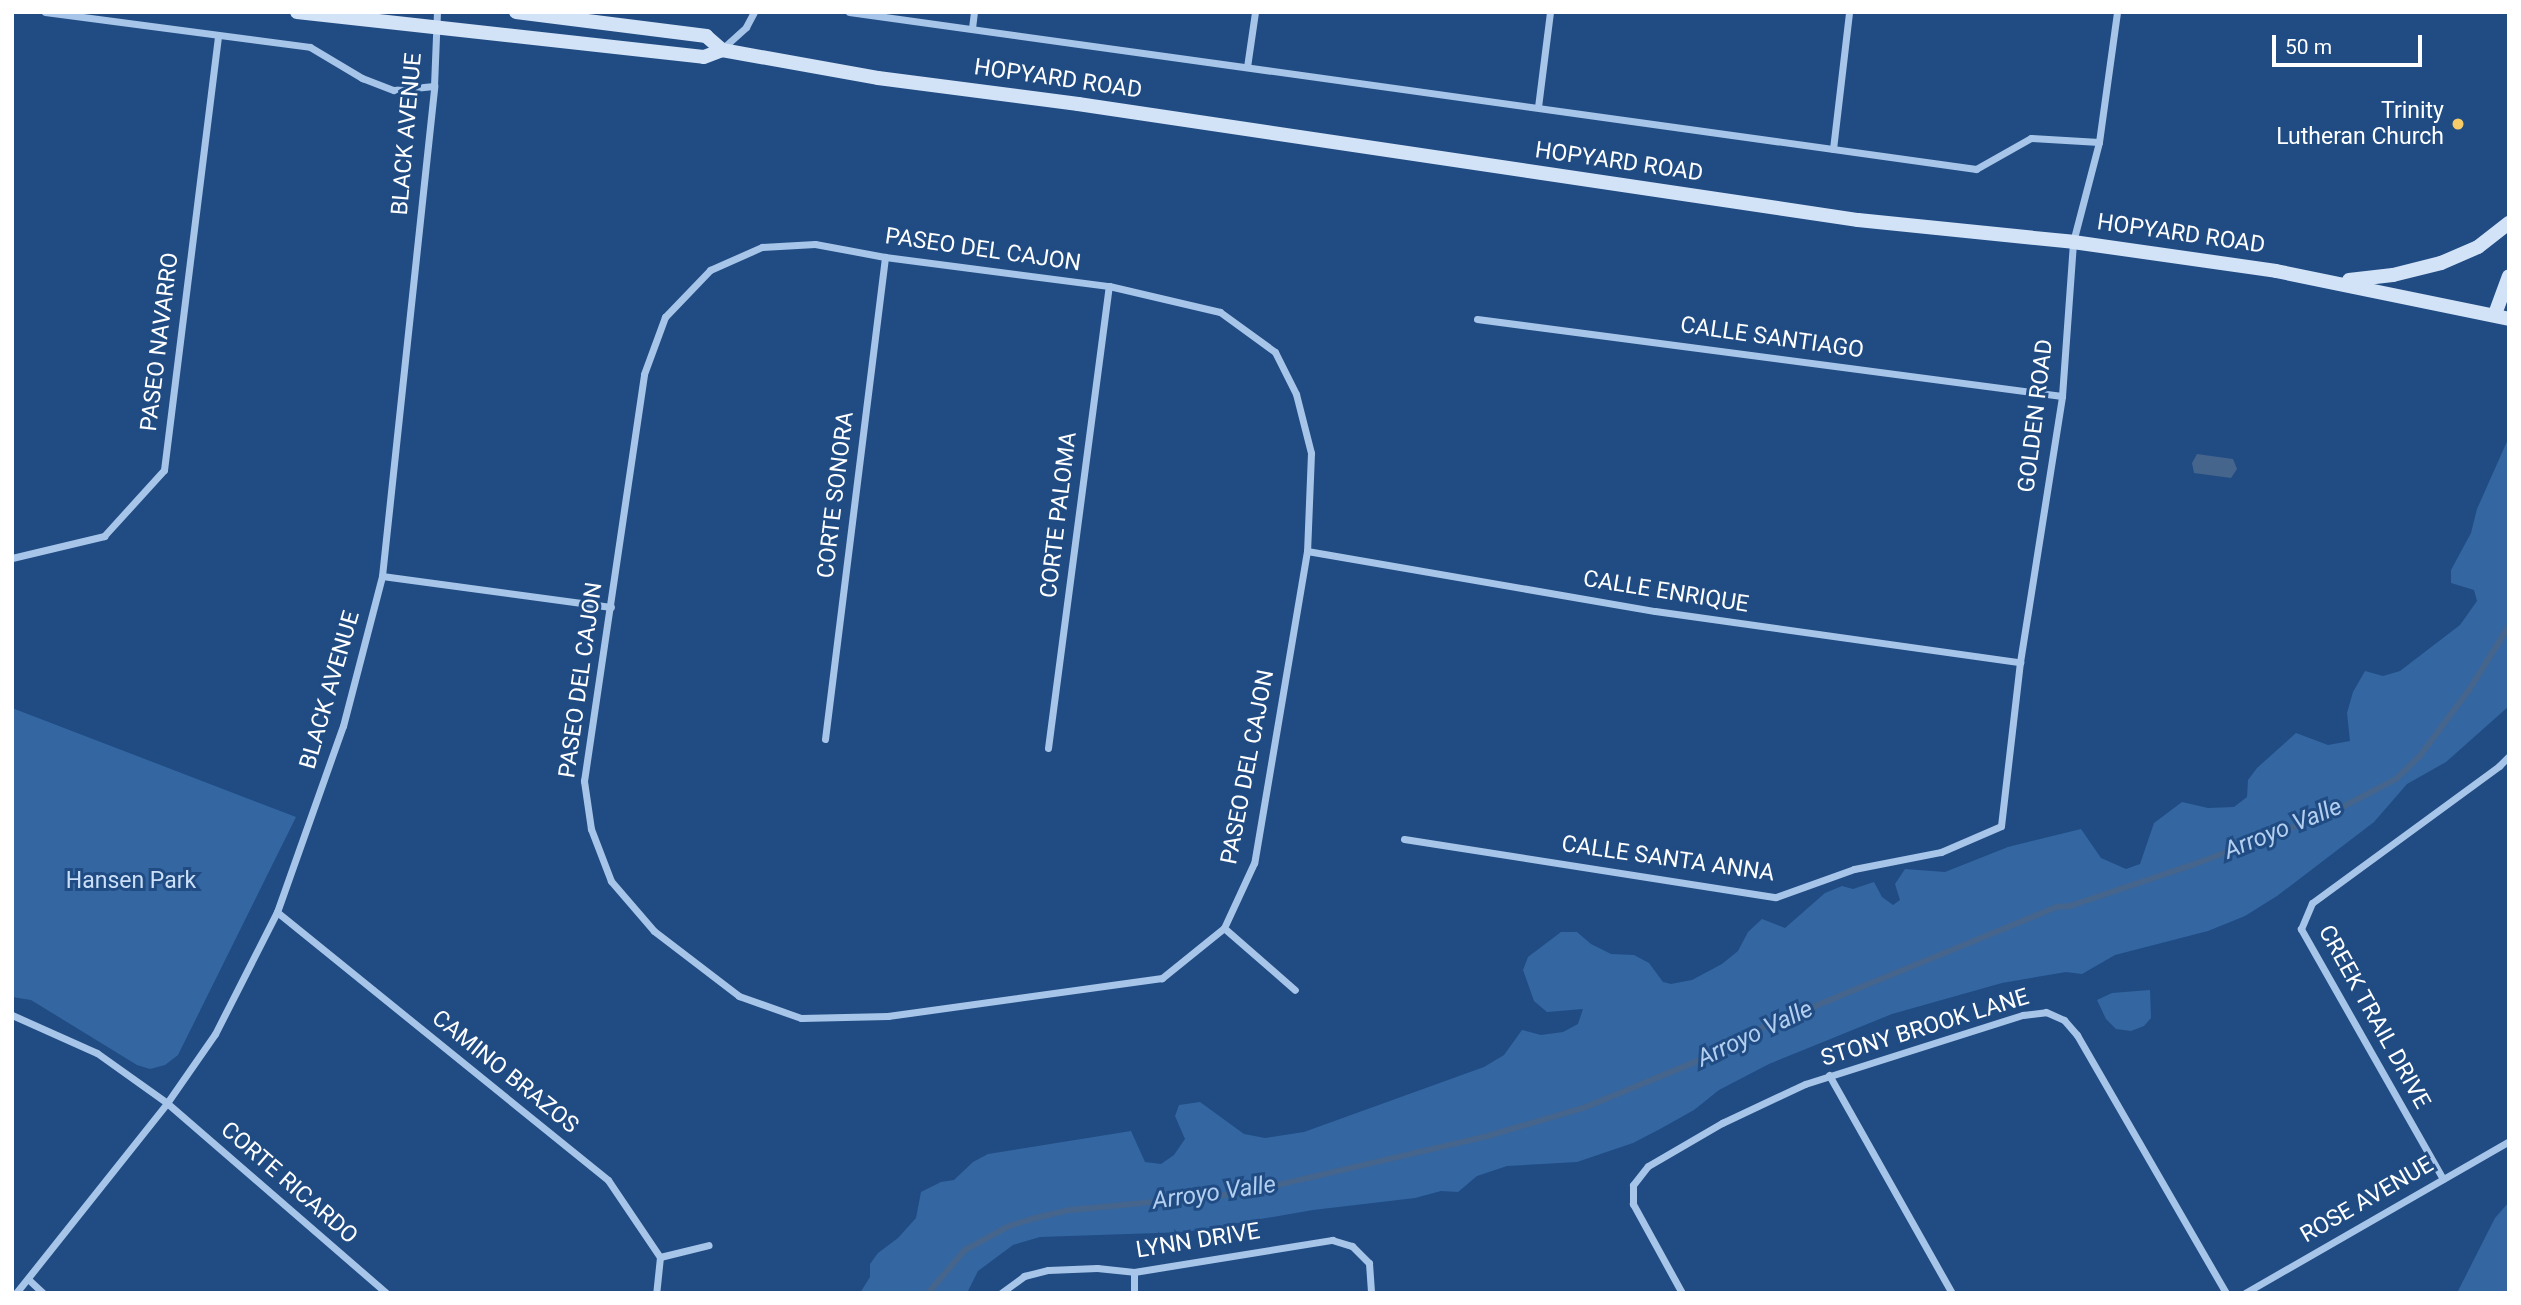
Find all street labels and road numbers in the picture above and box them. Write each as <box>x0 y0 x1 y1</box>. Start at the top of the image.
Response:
street label: BLACK AVENUE <box>386 52 428 216</box>
street label: HOPYARD ROAD <box>972 54 1144 104</box>
street label: HOPYARD ROAD <box>1533 137 1705 187</box>
street label: HOPYARD ROAD <box>2095 209 2267 259</box>
street label: PASEO DEL CAJON <box>883 223 1083 277</box>
street label: PASEO NAVARRO <box>135 251 185 433</box>
street label: CALLE SANTIAGO <box>1679 311 1865 365</box>
street label: GOLDEN ROAD <box>2013 338 2059 494</box>
street label: CORTE SONORA <box>812 410 860 580</box>
street label: CORTE PALOMA <box>1035 430 1083 600</box>
street label: CALLE ENRIQUE <box>1581 565 1751 619</box>
street label: PASEO DEL CAJON <box>554 580 608 780</box>
street label: BLACK AVENUE <box>294 608 366 772</box>
street label: PASEO DEL CAJON <box>1216 667 1280 867</box>
street label: CALLE SANTA ANNA <box>1560 830 1776 888</box>
street label: CREEK TRAIL DRIVE <box>2312 920 2436 1114</box>
street label: STONY BROOK LANE <box>1818 983 2032 1073</box>
street label: CAMINO BRAZOS <box>426 1004 584 1140</box>
street label: CORTE RICARDO <box>215 1116 363 1250</box>
street label: ROSE AVENUE <box>2296 1151 2438 1249</box>
street label: LYNN DRIVE <box>1134 1218 1262 1264</box>

